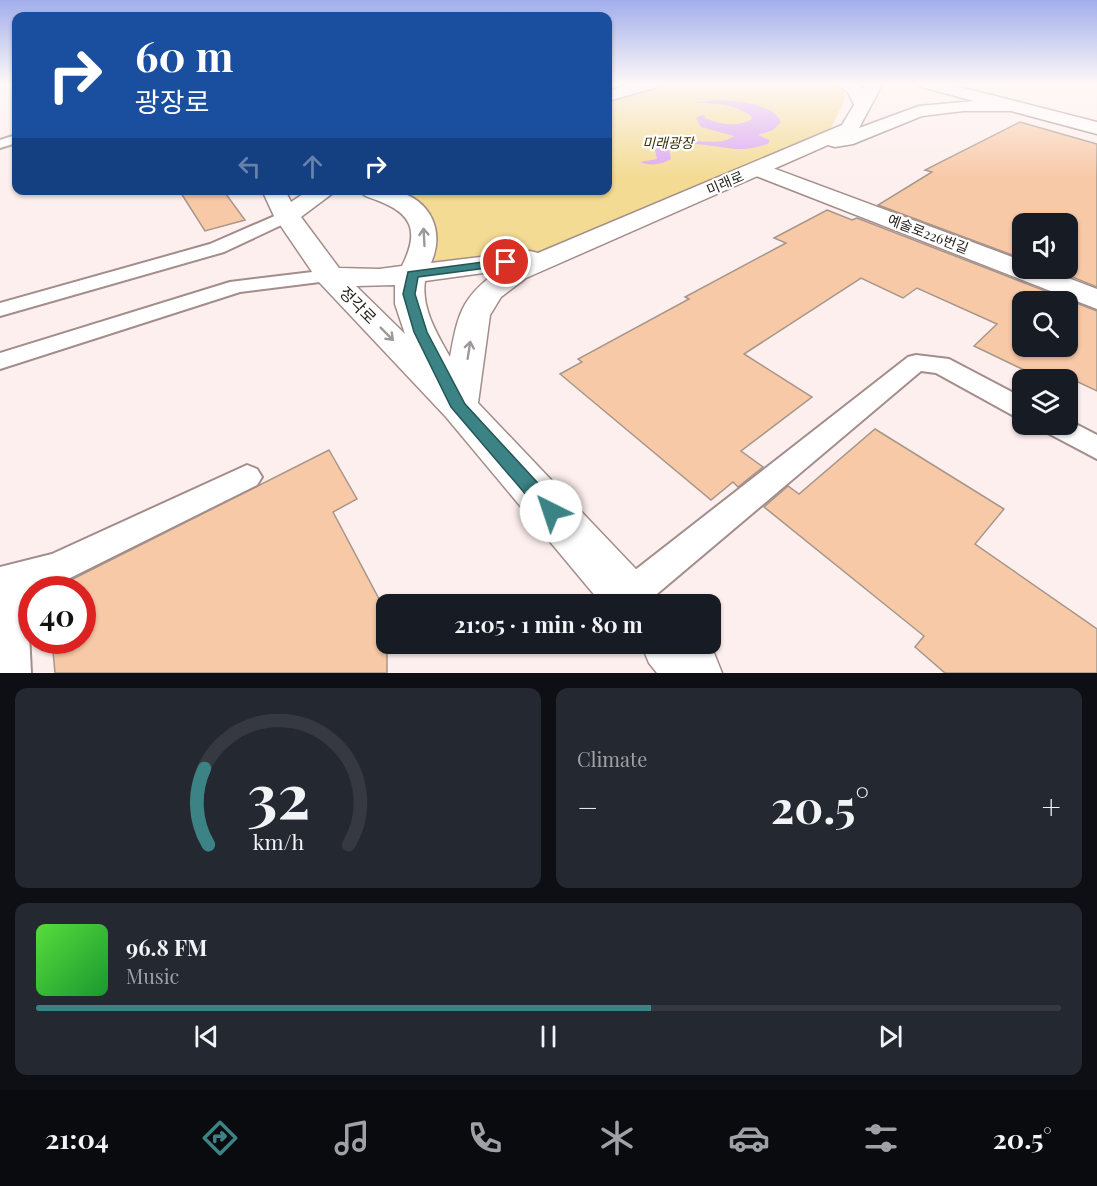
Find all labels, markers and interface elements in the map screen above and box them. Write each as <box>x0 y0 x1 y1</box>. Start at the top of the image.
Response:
text: 60 m <box>135 27 233 83</box>
icon: right <box>36 36 114 114</box>
text: 광장로 <box>135 83 210 119</box>
park label: 미래광장 <box>642 133 696 152</box>
icon: left <box>233 150 266 183</box>
icon: ahead <box>296 150 329 183</box>
icon: right <box>359 150 392 183</box>
street label: 미래로 <box>703 166 746 199</box>
street label: 예술로226번길 <box>885 209 971 258</box>
map controls <box>1012 213 1078 435</box>
button: sound <box>1012 213 1078 279</box>
one-way arrow <box>419 228 430 247</box>
pin <box>480 236 531 287</box>
icon: arrive <box>489 245 522 278</box>
street label: 정각로 <box>335 282 382 328</box>
button: search <box>1012 291 1078 357</box>
one-way arrow <box>379 327 394 342</box>
one-way arrow <box>463 340 474 360</box>
button: layers <box>1012 369 1078 435</box>
position arrow <box>519 479 583 543</box>
speed limit sign: 40 <box>18 576 96 654</box>
text: 21:05 · 1 min · 80 m <box>454 609 643 639</box>
text: Climate <box>577 745 647 772</box>
text: 32 <box>246 751 310 835</box>
text: 20.5° <box>771 775 869 835</box>
text: − <box>577 784 598 828</box>
text: + <box>1042 784 1061 828</box>
text: km/h <box>252 827 304 855</box>
text: 96.8 FM <box>126 932 207 962</box>
text: Music <box>126 962 179 989</box>
icon: previous <box>190 1020 223 1053</box>
icon: pause <box>532 1020 565 1053</box>
icon: next <box>874 1020 907 1053</box>
icon: directions <box>199 1117 241 1159</box>
icon: music <box>331 1117 373 1159</box>
icon: phone <box>464 1117 506 1159</box>
icon: climate <box>596 1117 638 1159</box>
icon: car <box>728 1117 770 1159</box>
icon: filters <box>860 1117 902 1159</box>
text: 21:04 <box>45 1120 109 1156</box>
text: 20.5° <box>993 1120 1052 1156</box>

